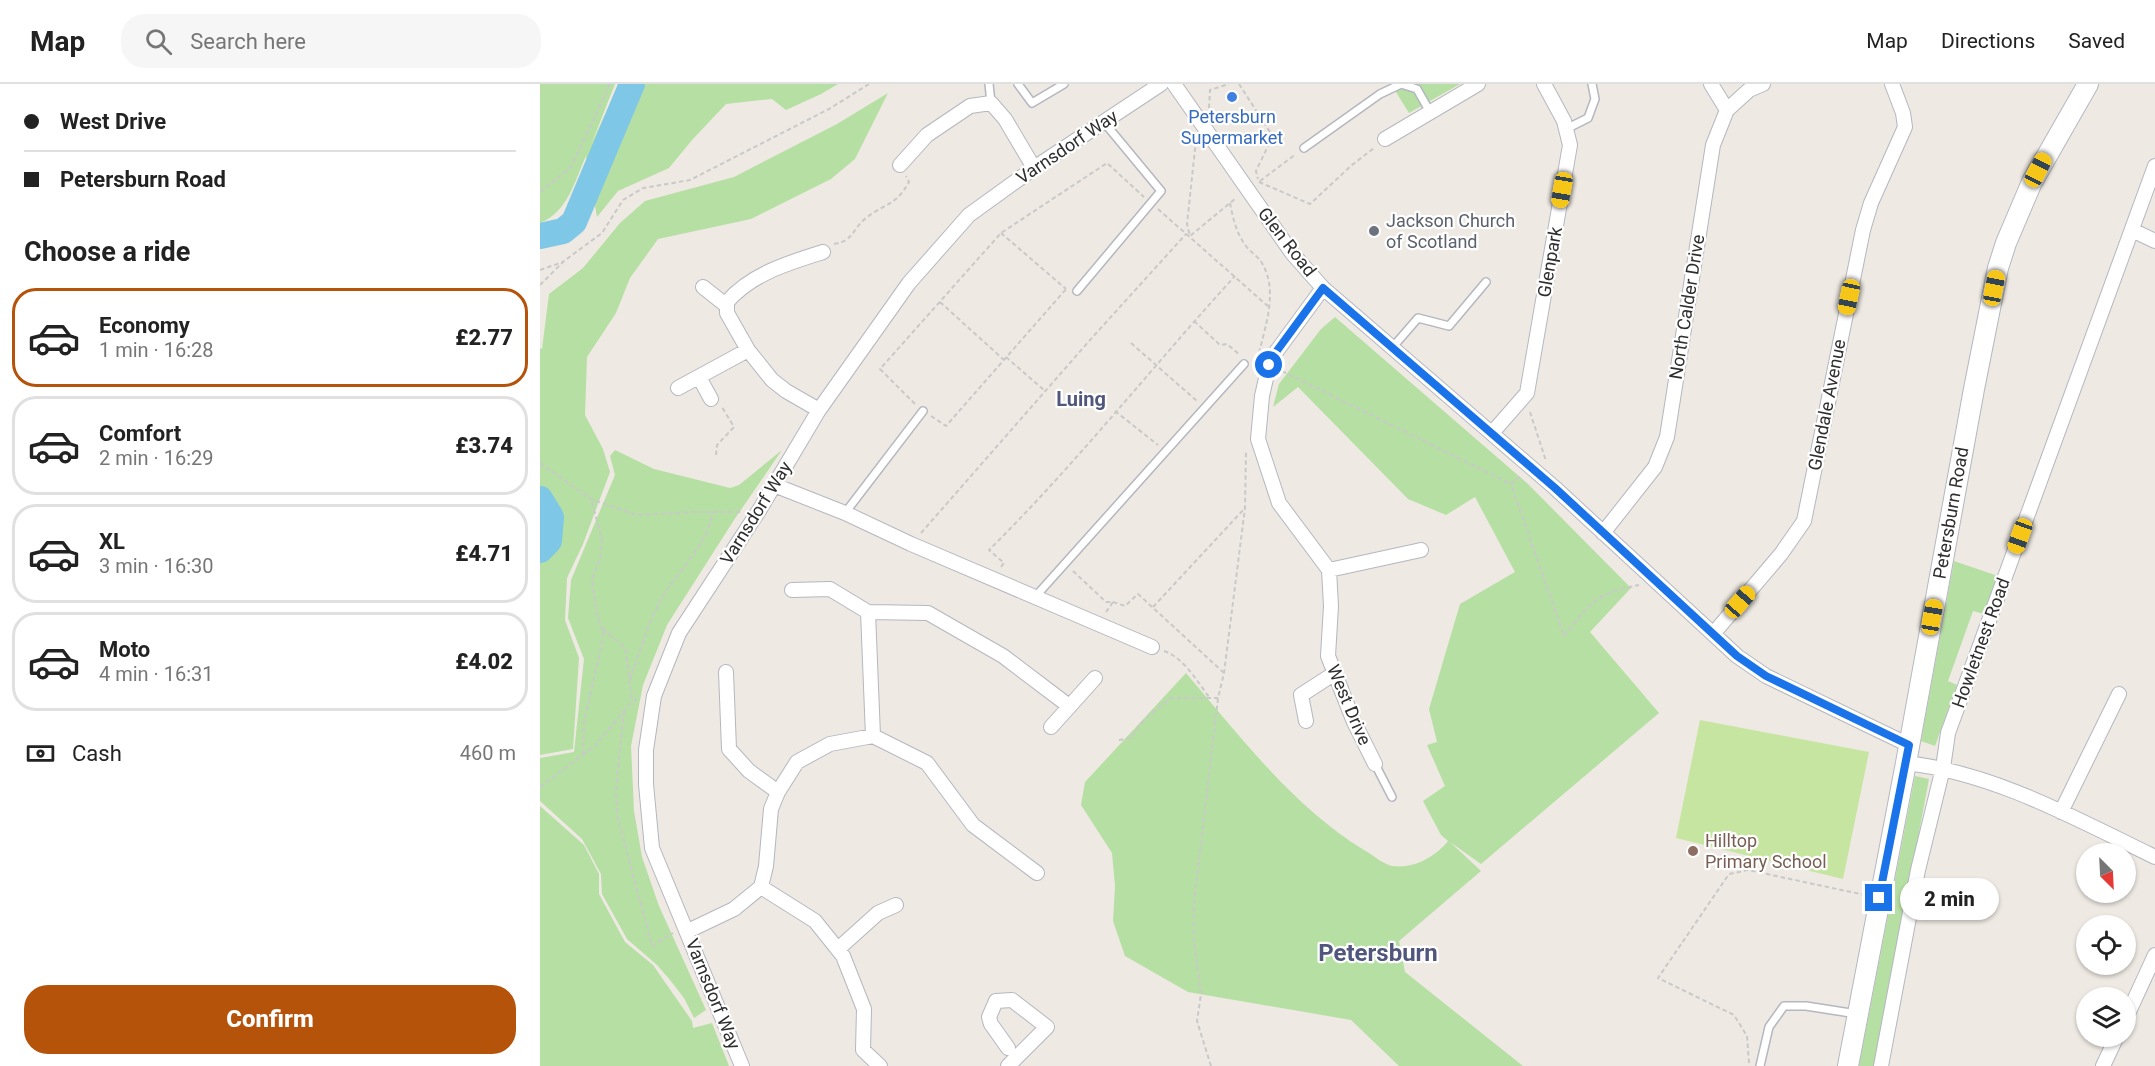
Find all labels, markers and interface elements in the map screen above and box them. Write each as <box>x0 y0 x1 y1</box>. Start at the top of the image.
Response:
search box <box>121 14 541 68</box>
text: Map <box>30 25 85 58</box>
icon: search <box>142 25 175 58</box>
text: Search here <box>190 29 306 54</box>
text: Map <box>1866 29 1908 53</box>
text: Directions <box>1941 29 2035 53</box>
text: Saved <box>2068 29 2125 53</box>
marker: Petersburn Supermarket <box>1225 90 1239 104</box>
street label: Varnsdorf Way <box>1012 105 1122 188</box>
place label: Petersburn Supermarket <box>1181 106 1283 148</box>
text: West Drive <box>60 109 166 134</box>
car <box>2022 150 2054 190</box>
text: Petersburn Road <box>60 167 226 192</box>
car <box>1550 171 1574 209</box>
street label: Glen Road <box>1254 203 1321 280</box>
place label: Jackson Church of Scotland <box>1386 210 1515 252</box>
marker: Jackson Church of Scotland <box>1367 224 1381 238</box>
street label: Glenpark <box>1533 224 1566 299</box>
street label: North Calder Drive <box>1665 233 1708 381</box>
text: Choose a ride <box>24 236 190 268</box>
car <box>1982 269 2006 307</box>
car <box>1836 278 1862 316</box>
icon: car <box>27 311 81 365</box>
text: Economy <box>99 313 190 338</box>
text: £2.77 <box>455 325 513 350</box>
street label: Glendale Avenue <box>1803 337 1850 472</box>
text: 1 min · 16:28 <box>99 338 214 362</box>
route start <box>1255 351 1282 378</box>
district label: Luing <box>1056 387 1106 411</box>
icon: car <box>27 419 81 473</box>
text: Comfort <box>99 421 181 446</box>
text: £3.74 <box>455 433 513 458</box>
street label: Petersburn Road <box>1929 445 1972 580</box>
text: 2 min · 16:29 <box>99 446 214 470</box>
street label: Varnsdorf Way <box>716 457 796 568</box>
car <box>2005 516 2035 556</box>
icon: car <box>27 527 81 581</box>
text: XL <box>99 529 125 554</box>
text: £4.71 <box>455 541 513 566</box>
text: 3 min · 16:30 <box>99 554 214 578</box>
street label: Howletnest Road <box>1947 575 2014 711</box>
car <box>1721 583 1759 621</box>
car <box>1920 598 1944 636</box>
icon: car <box>27 635 81 689</box>
text: Moto <box>99 637 150 662</box>
text: £4.02 <box>455 649 513 674</box>
street label: West Drive <box>1323 661 1376 748</box>
text: 4 min · 16:31 <box>99 662 214 686</box>
icon: cash <box>24 737 57 770</box>
text: Cash <box>72 741 122 766</box>
text: 460 m <box>460 741 516 765</box>
place label: Hilltop Primary School <box>1705 830 1827 872</box>
north arrow <box>2076 843 2136 903</box>
map controls <box>2076 843 2136 1047</box>
marker: Hilltop Primary School <box>1686 844 1700 858</box>
callout: 2 min <box>1900 877 1999 919</box>
route end <box>1865 884 1892 911</box>
text: 2 min <box>1924 887 1975 911</box>
button: locate <box>2076 915 2136 975</box>
street label: Varnsdorf Way <box>682 935 745 1053</box>
district label: Petersburn <box>1318 939 1438 967</box>
button: Confirm <box>24 985 516 1054</box>
button: layers <box>2076 987 2136 1047</box>

